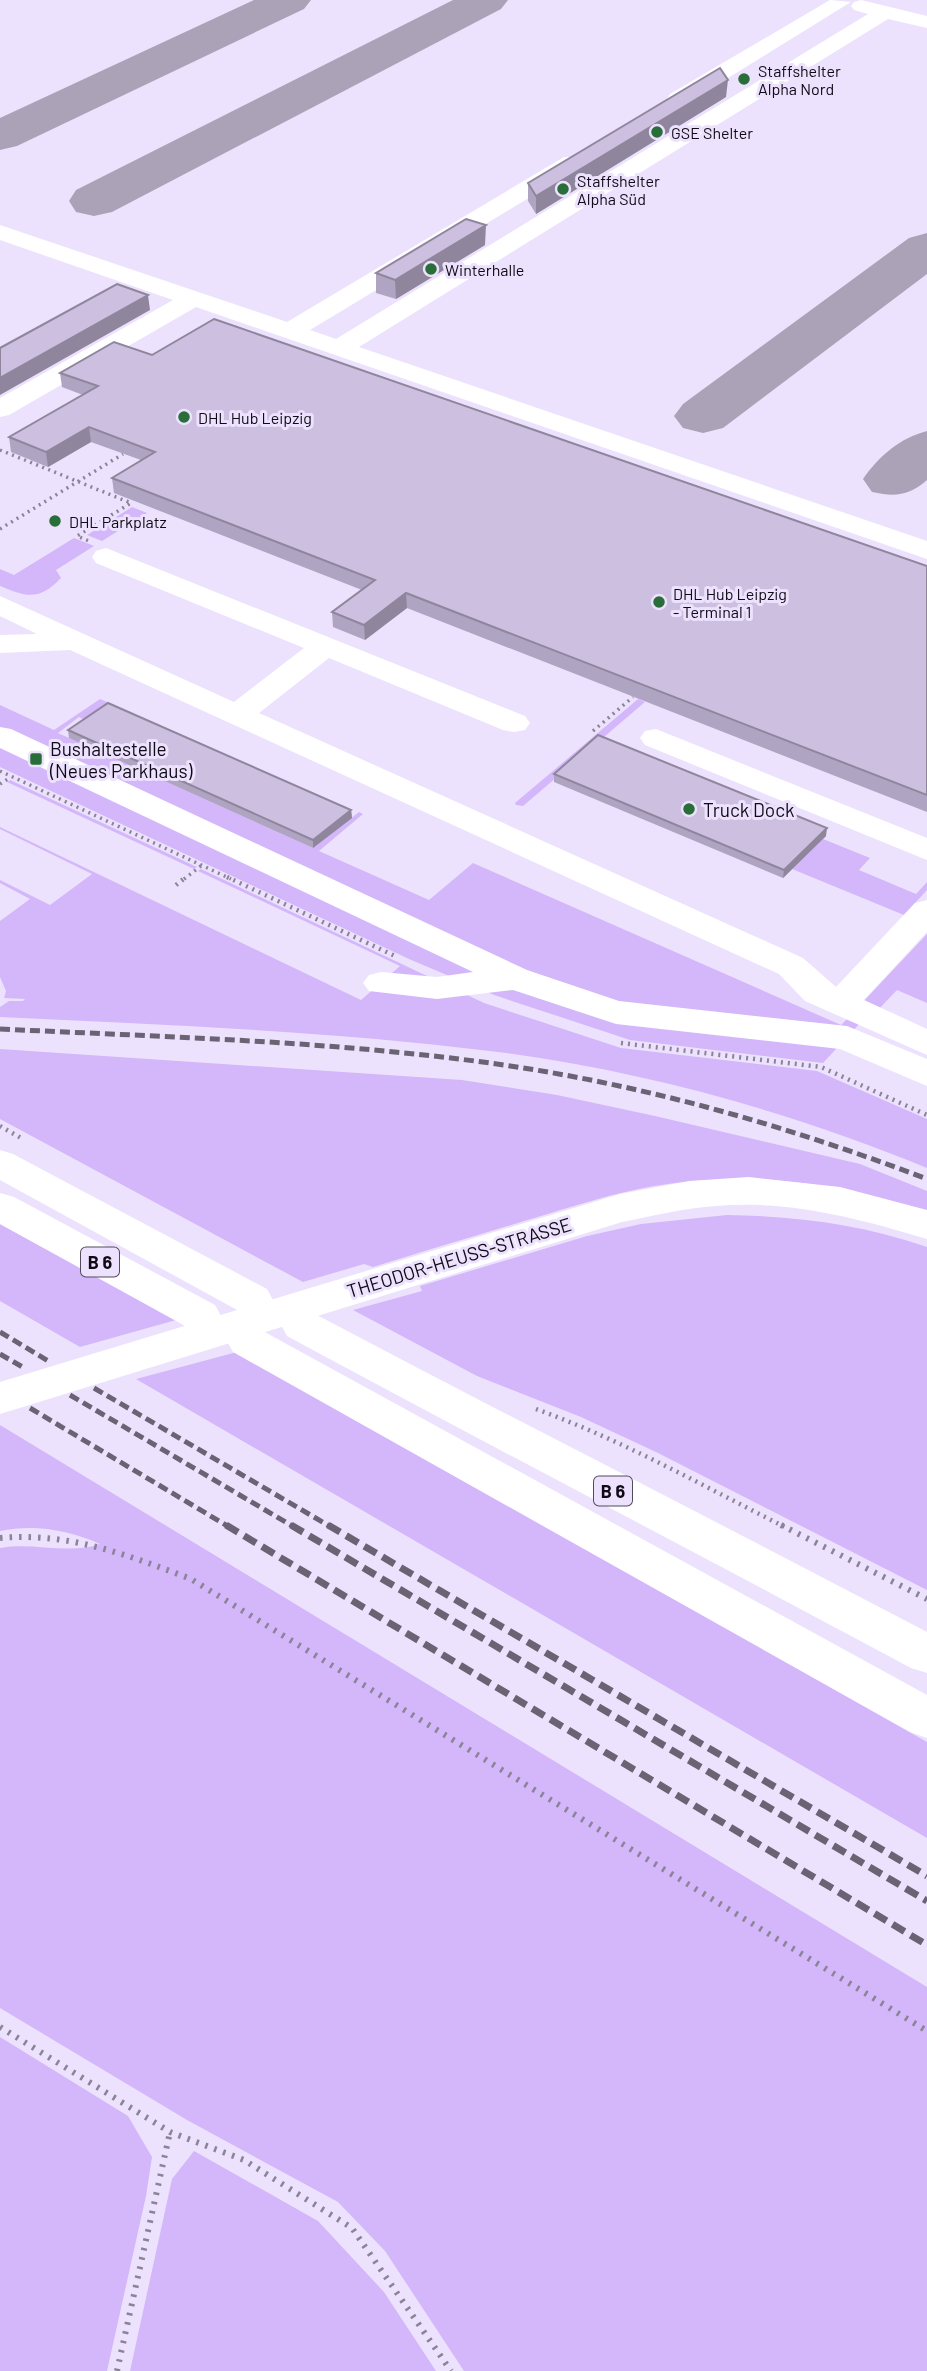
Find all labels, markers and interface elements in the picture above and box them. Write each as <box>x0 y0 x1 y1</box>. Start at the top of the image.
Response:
place label: Staffshelter Alpha Nord <box>758 61 841 98</box>
marker: Staffshelter Alpha Nord <box>736 71 752 87</box>
place label: GSE Shelter <box>671 123 753 142</box>
marker: GSE Shelter <box>649 124 665 140</box>
place label: Staffshelter Alpha Süd <box>577 171 660 208</box>
marker: Staffshelter Alpha Süd <box>555 181 571 197</box>
place label: Winterhalle <box>445 260 524 279</box>
marker: Winterhalle <box>423 261 439 277</box>
place label: DHL Hub Leipzig <box>198 408 312 427</box>
marker: DHL Hub Leipzig <box>176 409 192 425</box>
place label: DHL Parkplatz <box>69 512 167 531</box>
marker: DHL Parkplatz <box>47 513 63 529</box>
place label: DHL Hub Leipzig - Terminal 1 <box>673 584 787 621</box>
marker: DHL Hub Leipzig - Terminal 1 <box>651 594 667 610</box>
place label: Bushaltestelle (Neues Parkhaus) <box>49 737 194 782</box>
marker: Bushaltestelle (Neues Parkhaus) <box>28 751 44 767</box>
place label: Truck Dock <box>703 798 795 821</box>
marker: Truck Dock <box>681 801 697 817</box>
street label: THEODOR-HEUSS-STRASSE <box>344 1212 574 1302</box>
road number: B 6 <box>81 1247 119 1276</box>
road number: B 6 <box>594 1476 632 1506</box>

